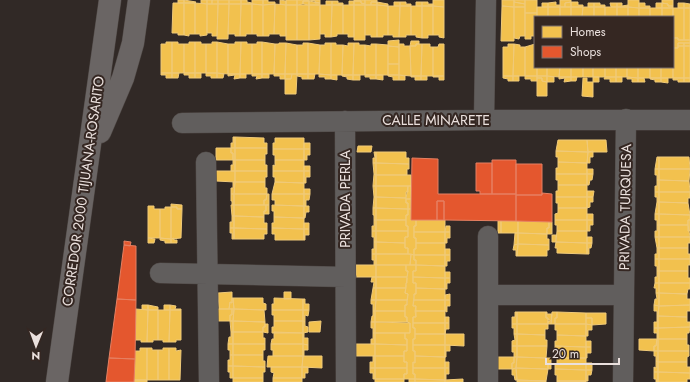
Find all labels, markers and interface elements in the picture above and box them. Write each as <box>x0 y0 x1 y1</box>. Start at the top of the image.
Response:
legend <box>534 16 674 68</box>
text: Homes <box>570 23 606 41</box>
text: Shops <box>570 43 601 61</box>
street label: CORREDOR 2000 TIJUANA-ROSARITO <box>57 75 109 307</box>
street label: CALLE MINARETE <box>382 110 490 130</box>
street label: PRIVADA TURQUESA <box>614 143 636 270</box>
street label: PRIVADA PERLA <box>335 149 355 248</box>
north arrow <box>16 326 56 366</box>
scale bar <box>546 340 619 366</box>
text: 20 m <box>552 345 579 363</box>
text: N <box>31 348 40 364</box>

